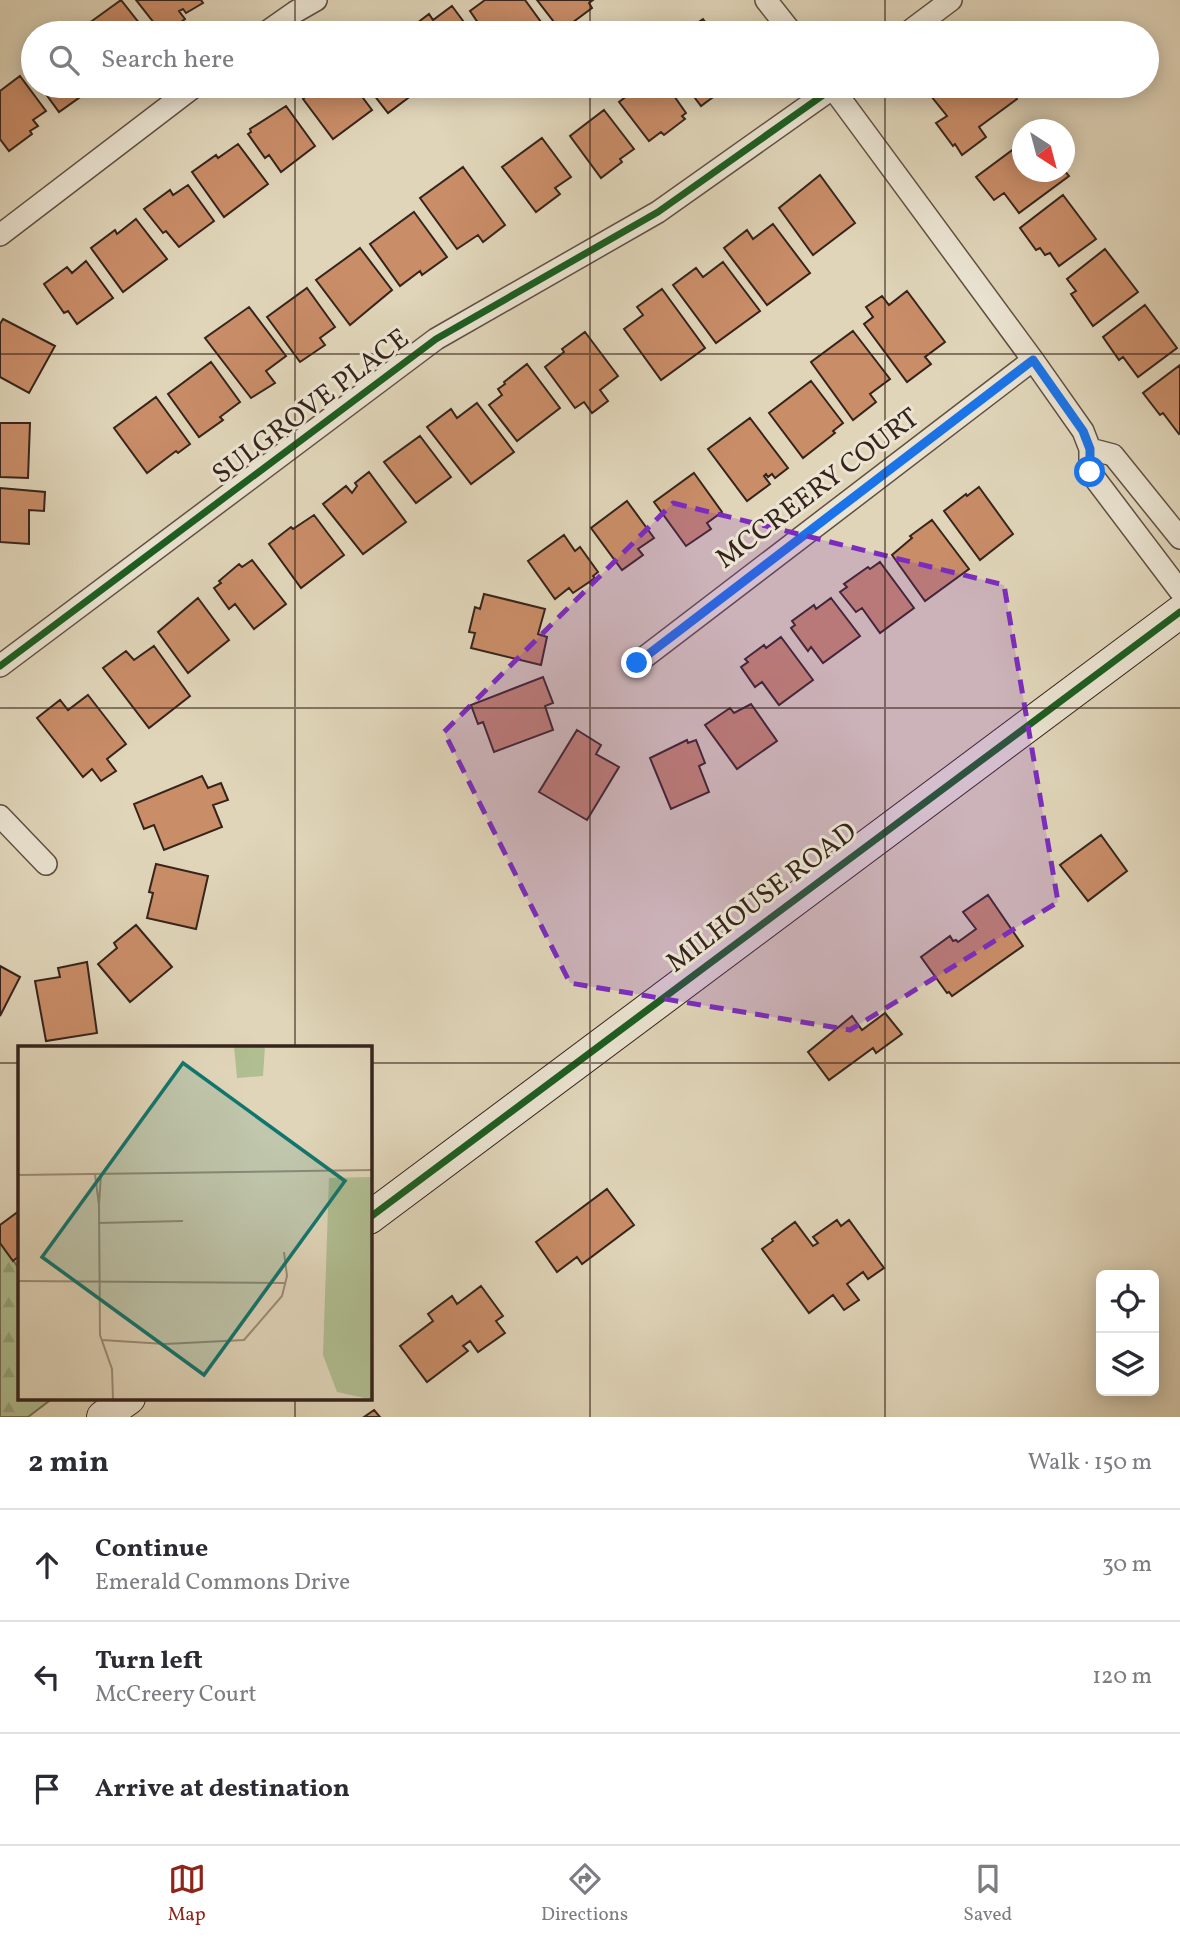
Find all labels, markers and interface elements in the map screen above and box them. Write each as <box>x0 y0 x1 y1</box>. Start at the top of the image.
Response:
search box <box>21 21 1159 98</box>
icon: search <box>45 41 83 79</box>
text: Search here <box>101 42 234 78</box>
north arrow <box>1012 119 1075 182</box>
street label: SULGROVE PLACE <box>204 320 418 494</box>
street label: MCCREERY COURT <box>708 399 928 579</box>
route start <box>1074 456 1105 487</box>
route end <box>621 647 652 678</box>
street label: MILHOUSE ROAD <box>659 813 865 983</box>
inset map <box>18 1046 371 1400</box>
map controls <box>1096 1270 1159 1396</box>
button: locate <box>1096 1270 1159 1333</box>
button: layers <box>1096 1333 1159 1396</box>
text: 2 min <box>28 1442 109 1484</box>
text: Walk · 150 m <box>1028 1447 1152 1479</box>
text: Continue <box>95 1531 208 1567</box>
icon: ahead <box>28 1546 66 1584</box>
text: 30 m <box>1102 1549 1152 1581</box>
text: Emerald Commons Drive <box>95 1567 350 1599</box>
text: Turn left <box>95 1643 203 1679</box>
icon: left <box>28 1658 66 1696</box>
text: 120 m <box>1092 1661 1152 1693</box>
text: McCreery Court <box>95 1679 257 1711</box>
icon: arrive <box>28 1770 66 1808</box>
text: Arrive at destination <box>95 1771 350 1807</box>
tab: Map <box>168 1860 206 1928</box>
tab: Directions <box>541 1860 628 1928</box>
tab: Saved <box>963 1860 1012 1928</box>

